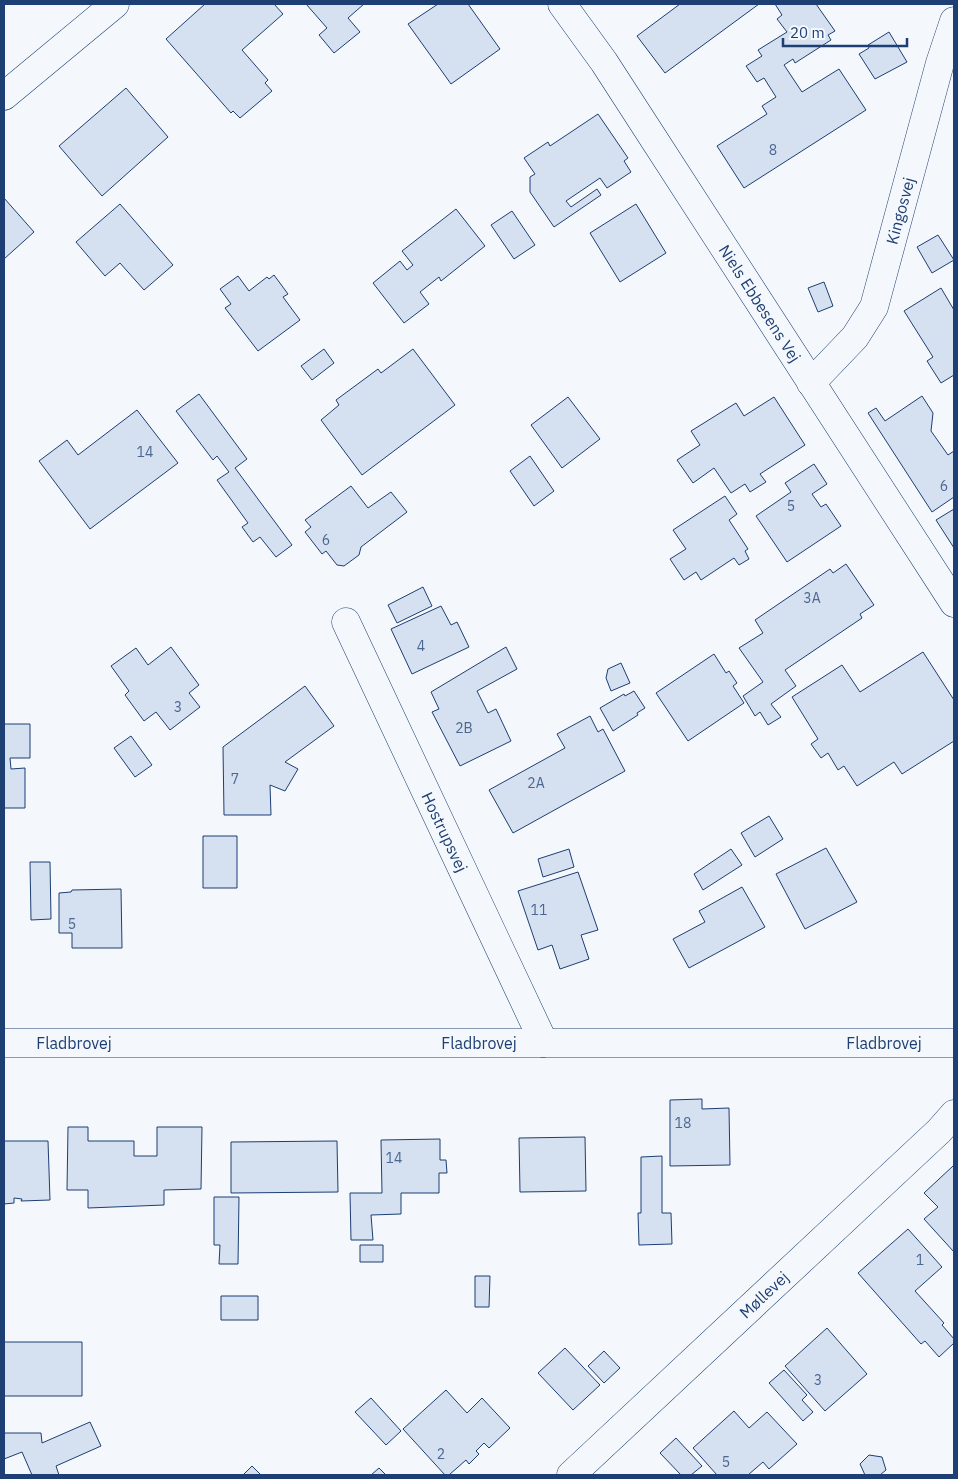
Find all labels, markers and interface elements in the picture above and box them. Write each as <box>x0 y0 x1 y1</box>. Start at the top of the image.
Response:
scale bar <box>783 15 907 47</box>
text: 20 m <box>790 23 825 42</box>
house number: 8 <box>769 141 777 159</box>
street label: Kingosvej <box>881 175 919 246</box>
street label: Niels Ebbesens Vej <box>715 241 805 366</box>
house number: 14 <box>137 443 153 461</box>
house number: 6 <box>940 477 948 495</box>
house number: 5 <box>787 497 795 515</box>
house number: 6 <box>322 531 330 549</box>
house number: 3A <box>803 589 821 607</box>
house number: 4 <box>417 637 425 655</box>
house number: 3 <box>174 698 182 716</box>
house number: 2B <box>455 719 473 737</box>
house number: 7 <box>231 770 239 788</box>
house number: 2A <box>527 774 545 792</box>
street label: Hostrupsvej <box>417 789 472 875</box>
house number: 11 <box>531 901 547 919</box>
house number: 5 <box>68 915 76 933</box>
street label: Fladbrovej <box>36 1033 112 1053</box>
street label: Fladbrovej <box>441 1033 517 1053</box>
street label: Fladbrovej <box>846 1033 922 1053</box>
house number: 18 <box>675 1114 691 1132</box>
house number: 14 <box>386 1149 402 1167</box>
house number: 1 <box>916 1251 924 1269</box>
street label: Møllevej <box>735 1267 793 1322</box>
house number: 3 <box>814 1371 822 1389</box>
house number: 2 <box>437 1445 445 1463</box>
house number: 5 <box>722 1453 730 1471</box>

